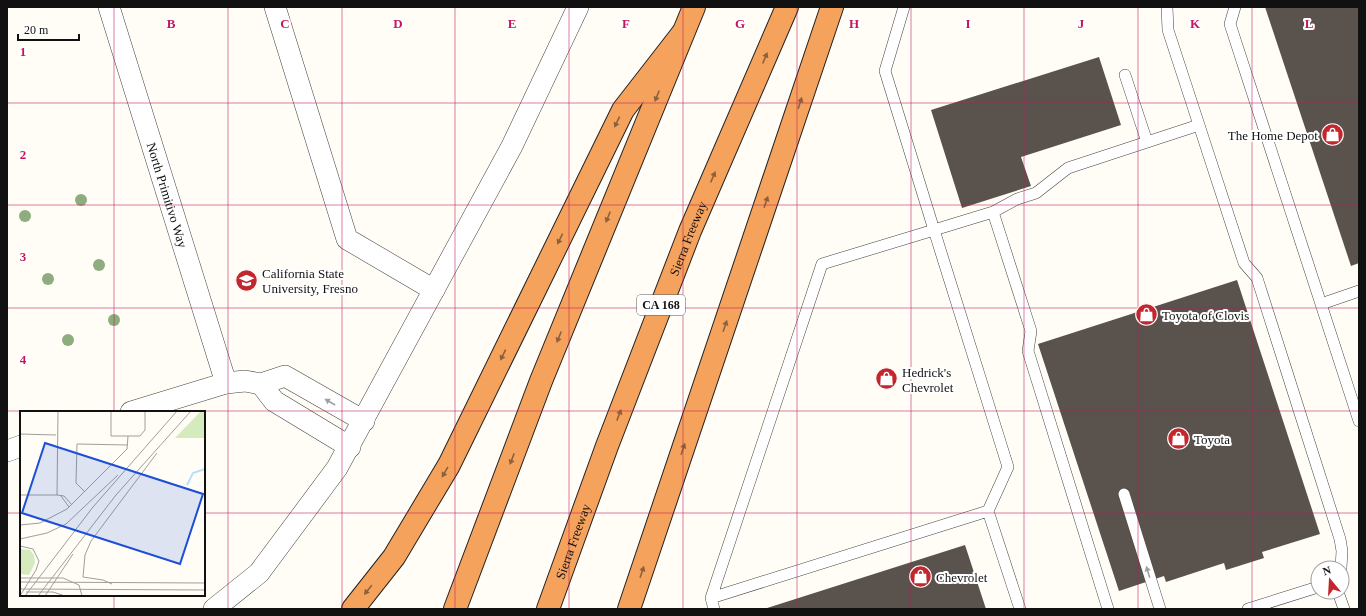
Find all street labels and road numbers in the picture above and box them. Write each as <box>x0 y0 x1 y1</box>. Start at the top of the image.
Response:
street label: North Primitivo Way <box>144 141 191 250</box>
street label: Sierra Freeway <box>666 199 710 278</box>
road number: CA 168 <box>637 295 685 315</box>
street label: Sierra Freeway <box>552 501 594 581</box>

